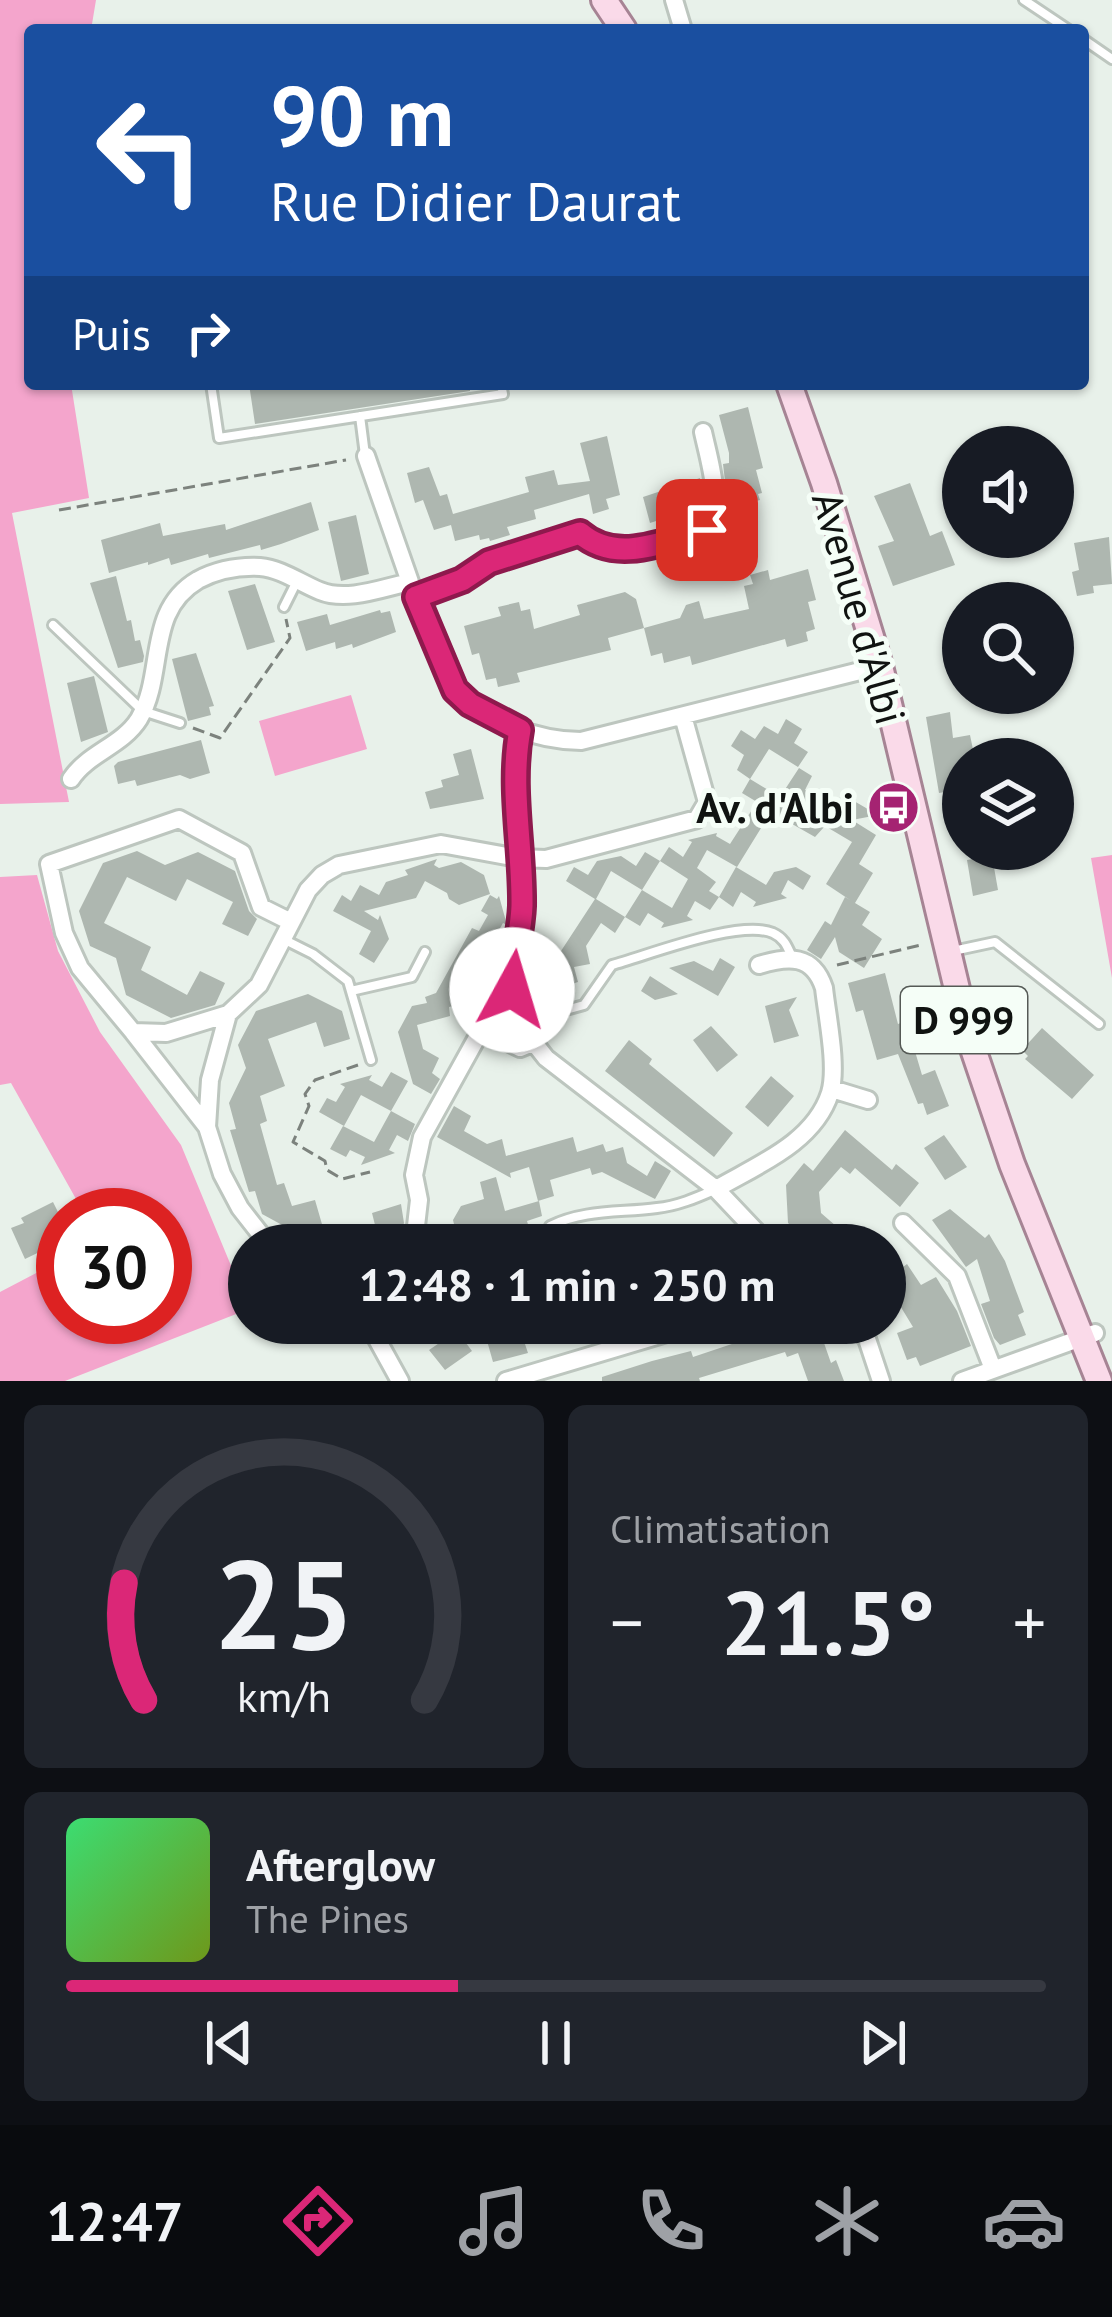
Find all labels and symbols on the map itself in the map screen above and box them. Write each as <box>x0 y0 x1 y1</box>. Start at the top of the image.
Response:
pin <box>656 479 758 581</box>
street label: Avenue d'Albi <box>800 485 919 731</box>
place label: Av. d'Albi <box>696 780 854 835</box>
bus stop icon: Av. d'Albi <box>865 780 921 836</box>
position arrow <box>449 927 575 1053</box>
road number: D 999 <box>901 987 1027 1053</box>
speed limit sign: 30 <box>36 1188 192 1344</box>

